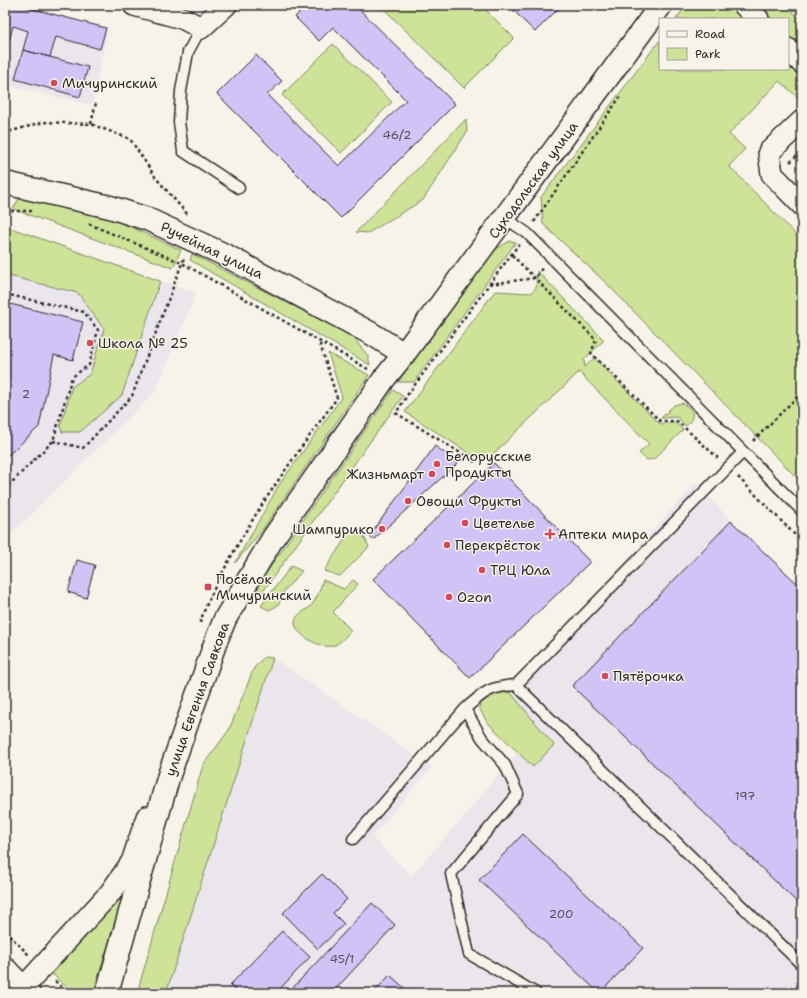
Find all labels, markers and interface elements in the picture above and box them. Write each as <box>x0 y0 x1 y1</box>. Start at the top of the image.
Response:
legend <box>659 18 789 70</box>
text: Road <box>695 26 726 42</box>
text: Park <box>695 46 721 62</box>
place label: Мичуринский <box>62 74 158 92</box>
marker: Мичуринский <box>49 78 59 88</box>
street label: Суходольская улица <box>484 118 582 242</box>
house number: 46/2 <box>383 127 411 143</box>
street label: Ручейная улица <box>158 217 266 283</box>
place label: Школа № 25 <box>98 334 188 352</box>
marker: Школа № 25 <box>85 338 95 348</box>
house number: 2 <box>22 386 30 402</box>
place label: Белорусские Продукты <box>445 447 532 481</box>
marker: Белорусские Продукты <box>432 459 442 469</box>
place label: Жизньмарт <box>346 465 425 483</box>
marker: Жизньмарт <box>427 469 437 479</box>
place label: Овощи Фрукты <box>416 492 522 510</box>
marker: Овощи Фрукты <box>403 496 413 506</box>
place label: Цветелье <box>473 514 535 532</box>
marker: Цветелье <box>460 518 470 528</box>
place label: Шампурико <box>292 520 374 538</box>
marker: Шампурико <box>377 524 387 534</box>
place label: Аптеки мира <box>558 525 649 543</box>
marker: Аптеки мира <box>545 529 555 539</box>
place label: Перекрёсток <box>455 536 541 554</box>
marker: Перекрёсток <box>442 540 452 550</box>
place label: ТРЦ Юла <box>490 561 551 579</box>
marker: ТРЦ Юла <box>477 565 487 575</box>
place label: Посёлок Мичуринский <box>216 570 312 604</box>
marker: Посёлок Мичуринский <box>203 582 213 592</box>
place label: Ozon <box>457 588 492 606</box>
marker: Ozon <box>444 592 454 602</box>
street label: улица Евгения Савкова <box>161 619 233 779</box>
place label: Пятёрочка <box>613 667 684 685</box>
marker: Пятёрочка <box>600 671 610 681</box>
house number: 197 <box>735 788 755 804</box>
house number: 200 <box>549 906 573 922</box>
house number: 45/1 <box>330 951 354 967</box>

